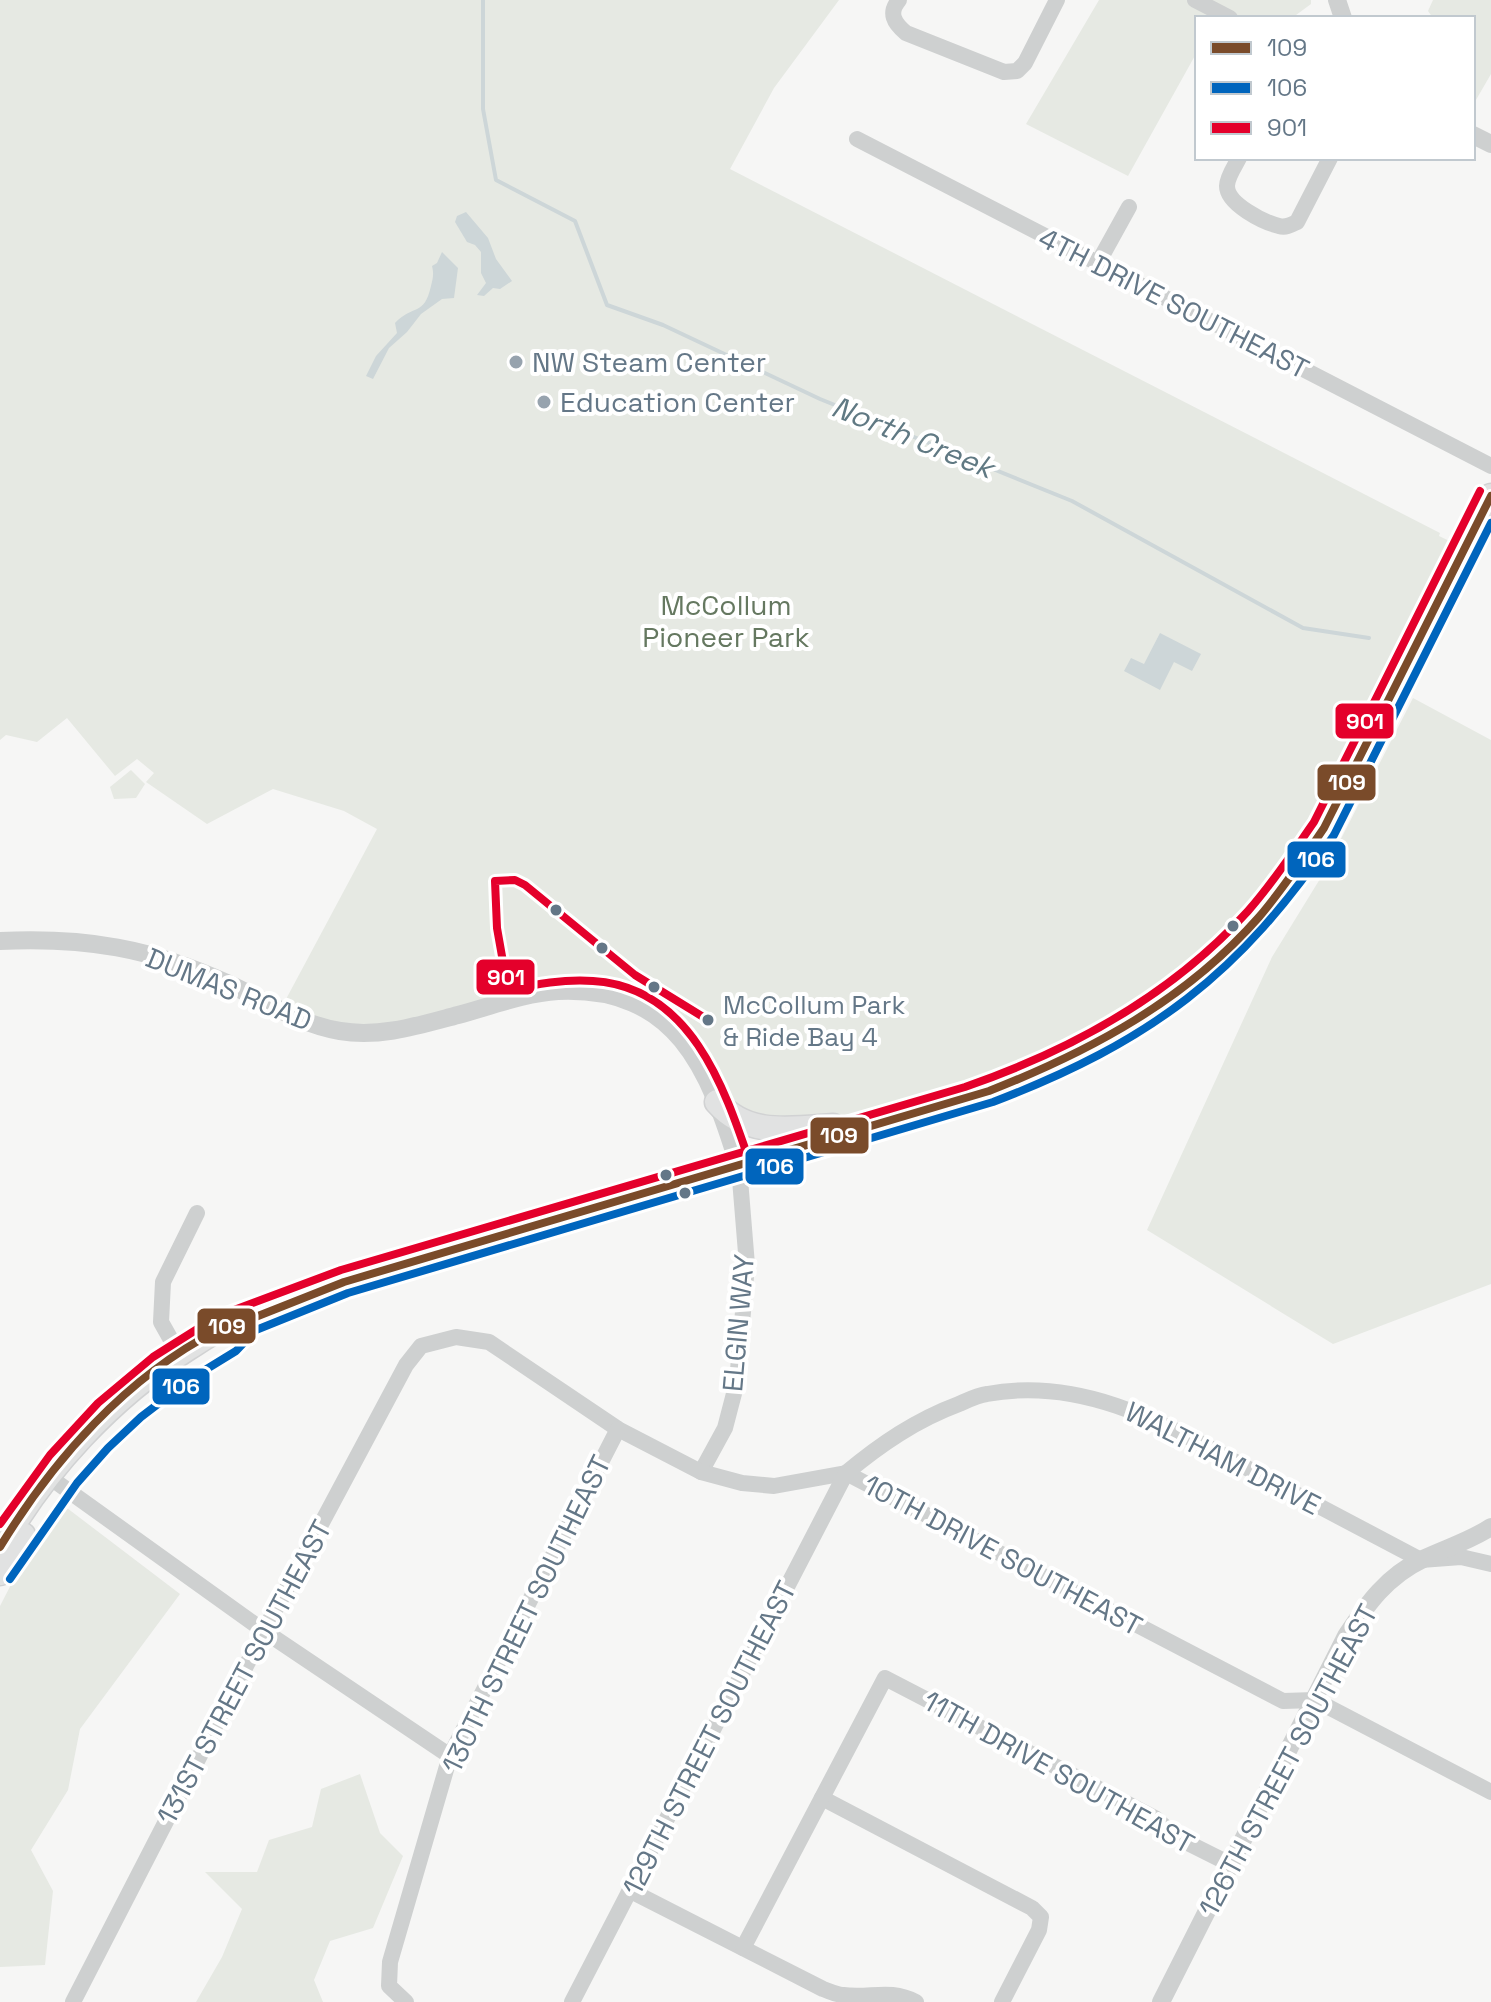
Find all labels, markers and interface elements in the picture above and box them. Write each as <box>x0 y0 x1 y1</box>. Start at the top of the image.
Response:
legend <box>1195 16 1475 160</box>
text: 109 <box>1267 32 1307 63</box>
text: 106 <box>1267 72 1307 103</box>
text: 901 <box>1267 112 1307 143</box>
street label: 4TH DRIVE SOUTHEAST <box>1033 219 1315 387</box>
place label: NW Steam Center <box>532 344 766 380</box>
marker: NW Steam Center <box>507 353 525 371</box>
place label: Education Center <box>560 384 795 420</box>
water label: North Creek <box>826 387 1002 488</box>
marker: Education Center <box>535 393 553 411</box>
park label: McCollum Pioneer Park <box>642 587 810 655</box>
line badge: 901 <box>1334 702 1395 740</box>
text: 901 <box>1346 707 1384 735</box>
line badge: 109 <box>1316 763 1377 802</box>
text: 109 <box>1328 768 1366 796</box>
line badge: 106 <box>1286 840 1347 879</box>
text: 106 <box>1297 845 1335 873</box>
unlabelled marker <box>548 902 564 918</box>
unlabelled marker <box>1225 918 1241 934</box>
street label: DUMAS ROAD <box>141 939 317 1039</box>
unlabelled marker <box>594 940 610 956</box>
line badge: 901 <box>475 958 536 996</box>
text: 901 <box>487 963 525 991</box>
unlabelled marker <box>646 979 662 995</box>
place label: McCollum Park & Ride Bay 4 <box>723 988 906 1054</box>
marker: McCollum Park & Ride Bay 4 <box>700 1012 716 1028</box>
line badge: 109 <box>809 1116 870 1155</box>
text: 109 <box>820 1121 858 1149</box>
line badge: 106 <box>744 1147 805 1186</box>
text: 106 <box>756 1152 794 1180</box>
unlabelled marker <box>658 1167 674 1183</box>
unlabelled marker <box>677 1185 693 1201</box>
street label: ELGIN WAY <box>714 1253 762 1393</box>
line badge: 109 <box>196 1307 257 1345</box>
text: 109 <box>208 1312 246 1340</box>
line badge: 106 <box>151 1367 211 1406</box>
text: 106 <box>162 1372 200 1400</box>
street label: WALTHAM DRIVE <box>1119 1393 1327 1523</box>
street label: 130TH STREET SOUTHEAST <box>433 1449 619 1779</box>
street label: 10TH DRIVE SOUTHEAST <box>857 1466 1149 1644</box>
street label: 131ST STREET SOUTHEAST <box>148 1514 340 1830</box>
street label: 129TH STREET SOUTHEAST <box>614 1575 804 1901</box>
street label: 126TH STREET SOUTHEAST <box>1190 1598 1386 1922</box>
street label: 11TH DRIVE SOUTHEAST <box>917 1682 1201 1862</box>

